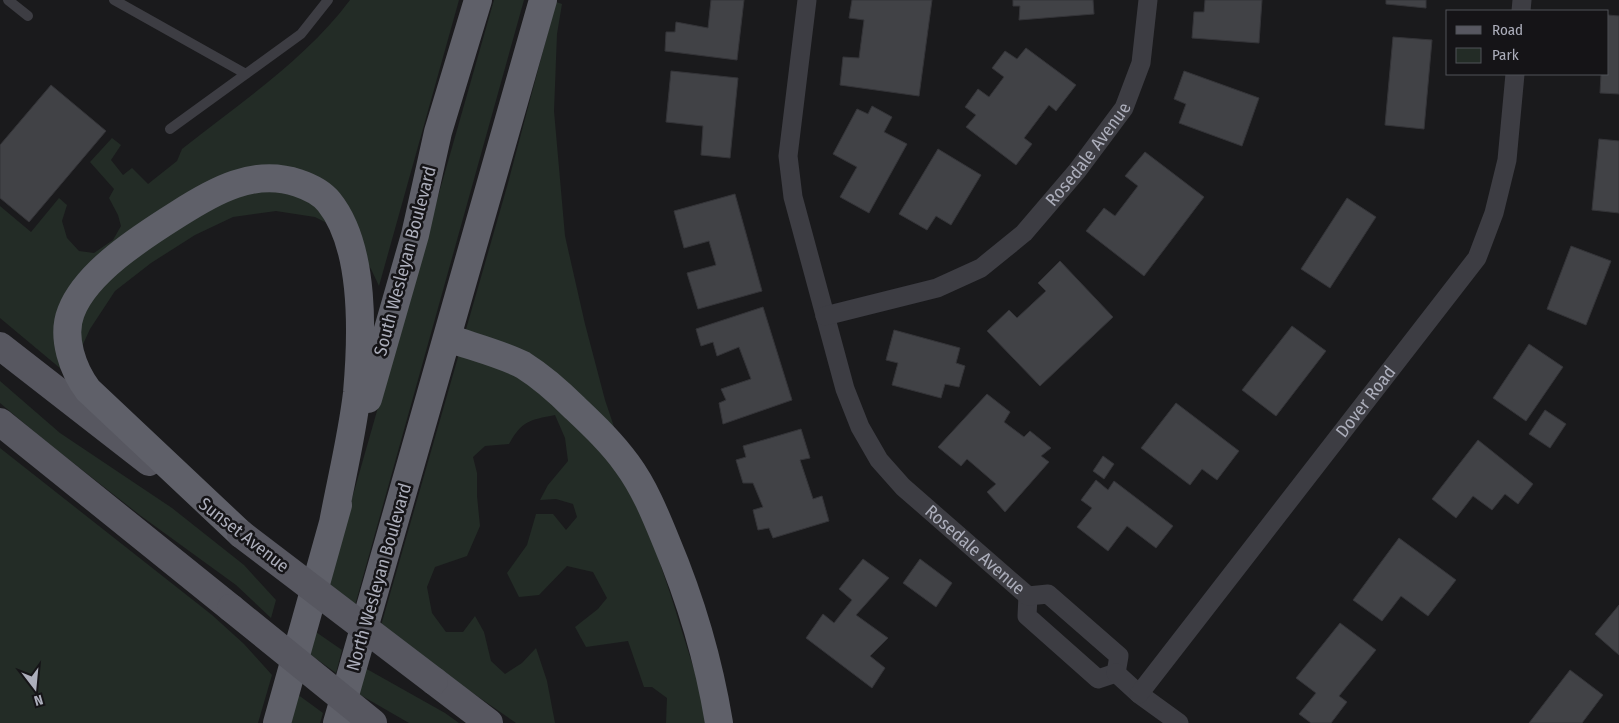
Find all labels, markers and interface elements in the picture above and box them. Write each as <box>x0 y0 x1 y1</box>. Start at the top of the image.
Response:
legend <box>1446 10 1609 75</box>
text: Road <box>1492 21 1523 39</box>
text: Park <box>1492 46 1519 64</box>
street label: Rosedale Avenue <box>1041 100 1136 211</box>
street label: South Wesleyan Boulevard <box>369 164 441 358</box>
street label: Dover Road <box>1331 361 1400 442</box>
street label: North Wesleyan Boulevard <box>342 481 416 673</box>
street label: Sunset Avenue <box>194 493 294 577</box>
street label: Rosedale Avenue <box>920 500 1030 600</box>
north arrow <box>10 663 60 713</box>
text: N <box>32 691 45 709</box>

